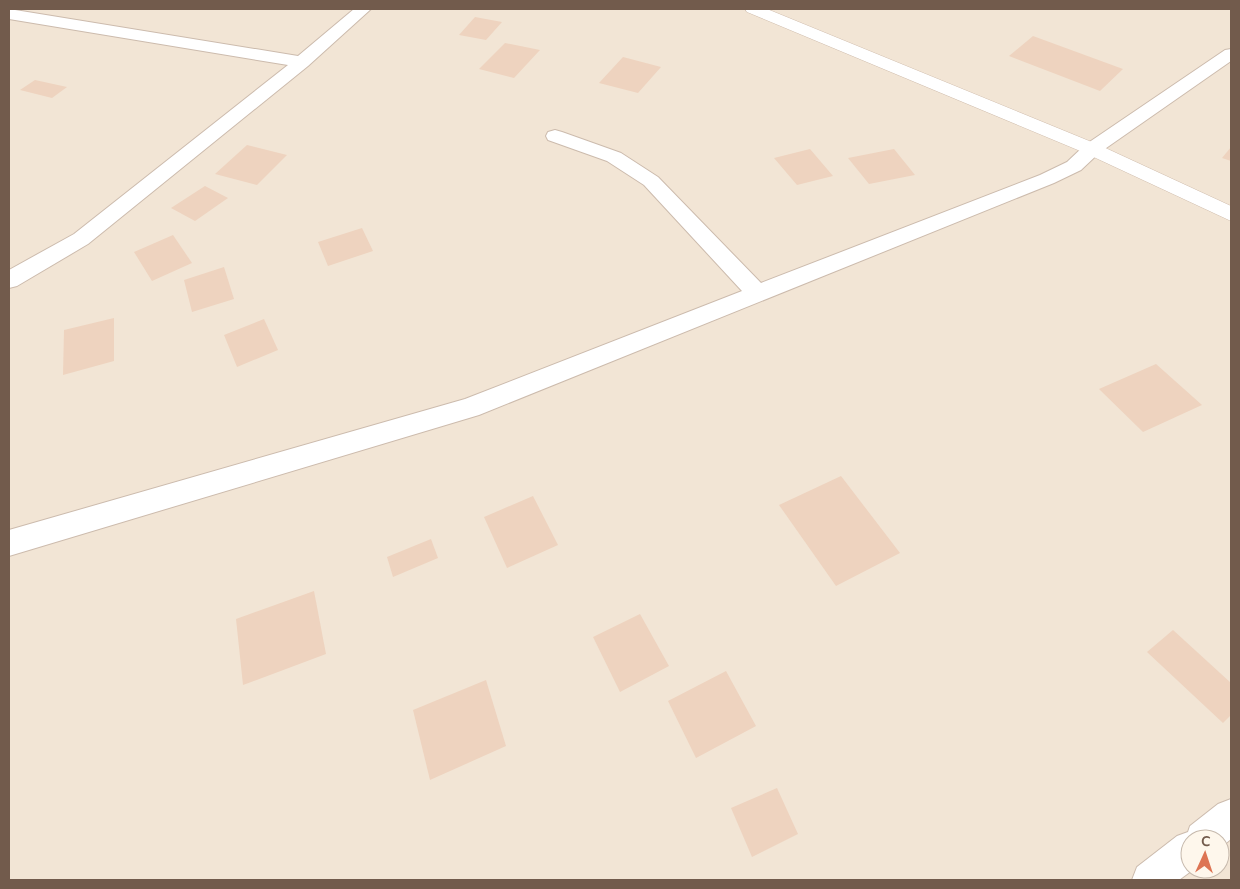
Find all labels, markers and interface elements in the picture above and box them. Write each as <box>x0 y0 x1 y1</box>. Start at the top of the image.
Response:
north arrow <box>1180 829 1230 879</box>
text: С <box>1200 832 1211 850</box>

